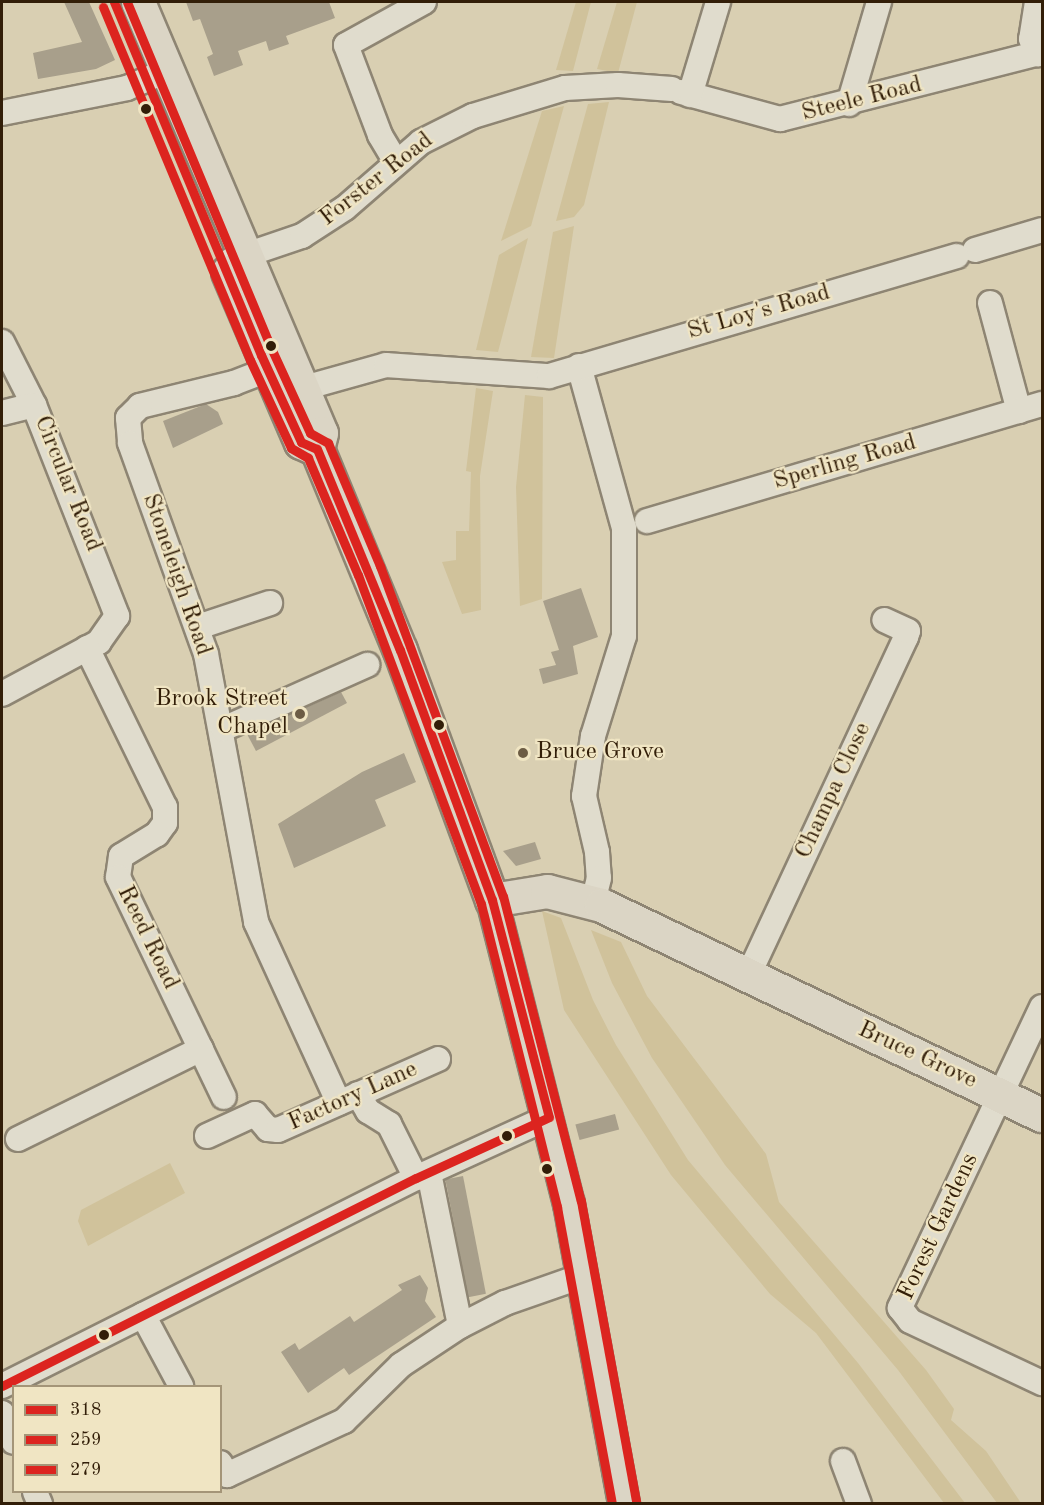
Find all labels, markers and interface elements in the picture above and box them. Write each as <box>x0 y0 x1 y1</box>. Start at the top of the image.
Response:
street label: Steele Road <box>799 71 925 129</box>
unlabelled marker <box>140 103 152 115</box>
street label: Forster Road <box>314 127 440 233</box>
street label: St Loy's Road <box>684 279 834 347</box>
unlabelled marker <box>265 340 277 352</box>
street label: Circular Road <box>27 412 107 556</box>
street label: Sperling Road <box>770 429 920 497</box>
street label: Stoneleigh Road <box>135 490 217 660</box>
place label: Brook Street Chapel <box>155 686 288 742</box>
marker: Brook Street Chapel <box>293 707 307 721</box>
street label: Champa Close <box>790 718 878 864</box>
unlabelled marker <box>433 719 445 731</box>
place label: Bruce Grove <box>536 739 664 767</box>
marker: Bruce Grove <box>514 744 532 762</box>
street label: Reed Road <box>110 881 184 995</box>
street label: Bruce Grove <box>853 1016 981 1096</box>
street label: Factory Lane <box>284 1056 422 1138</box>
unlabelled marker <box>501 1130 513 1142</box>
street label: Forest Gardens <box>892 1149 986 1305</box>
unlabelled marker <box>541 1163 553 1175</box>
unlabelled marker <box>98 1329 110 1341</box>
legend <box>12 1385 222 1493</box>
text: 318 <box>70 1401 101 1419</box>
text: 259 <box>70 1431 101 1449</box>
text: 279 <box>70 1461 101 1479</box>

